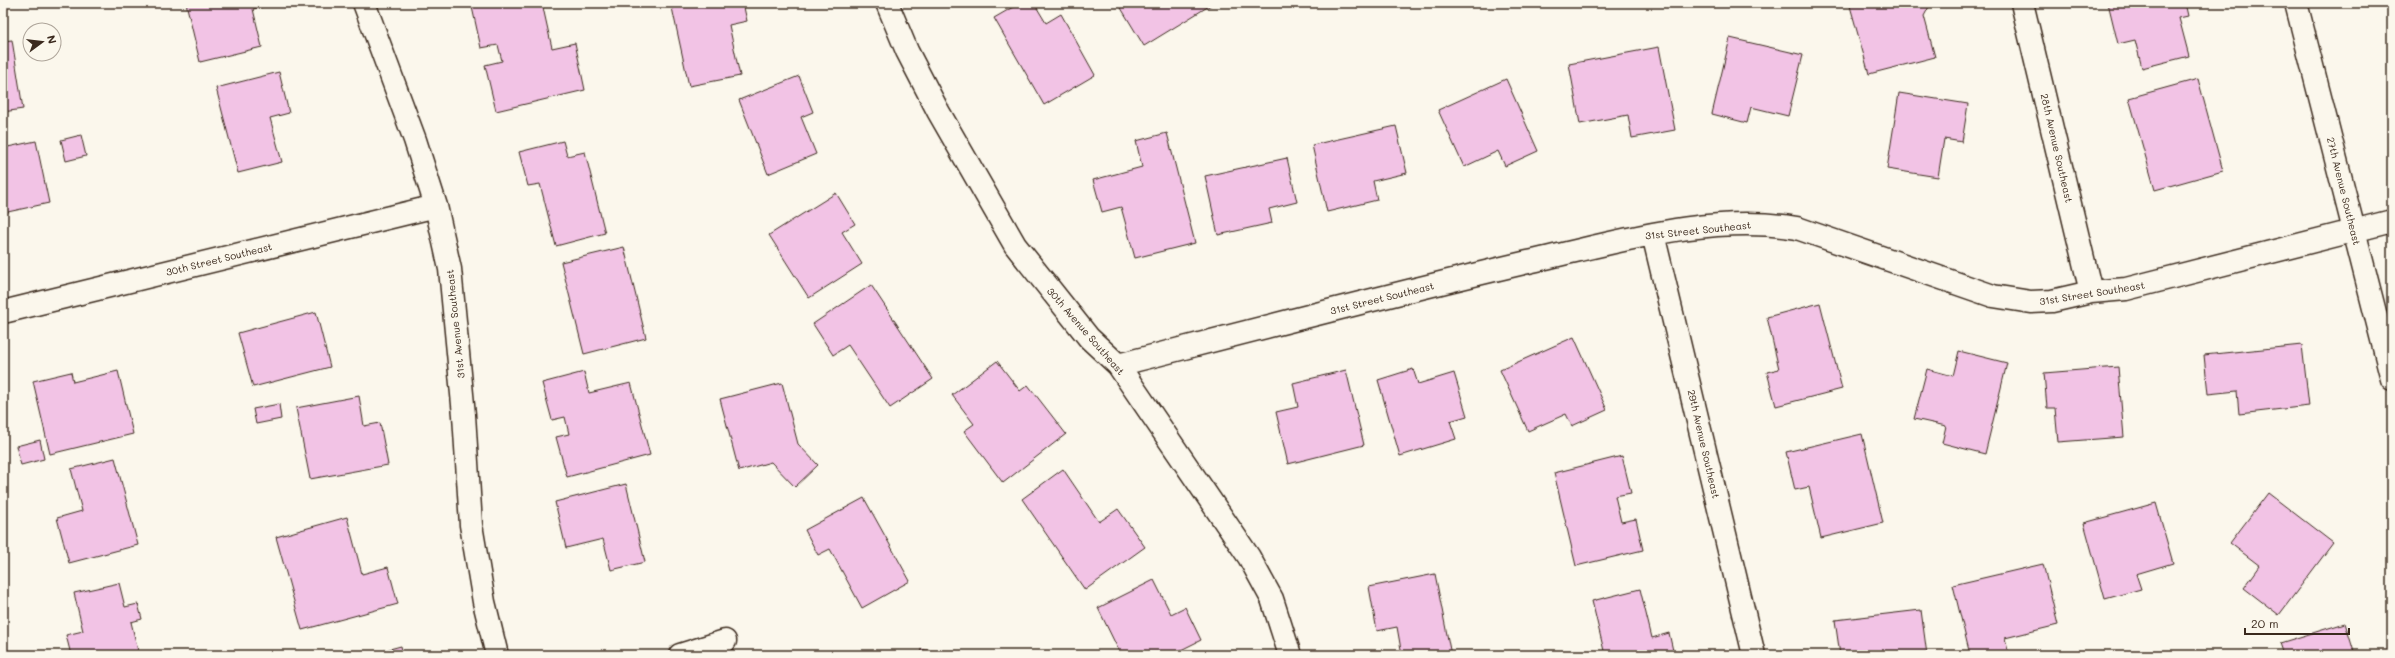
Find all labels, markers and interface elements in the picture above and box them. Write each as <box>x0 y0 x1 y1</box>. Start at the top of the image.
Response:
north arrow <box>22 22 62 62</box>
text: N <box>44 33 60 45</box>
street label: 28th Avenue Southeast <box>2038 92 2076 204</box>
street label: 27th Avenue Southeast <box>2324 135 2364 247</box>
street label: 31st Street Southeast <box>1644 217 1752 243</box>
street label: 30th Street Southeast <box>164 239 274 279</box>
street label: 31st Avenue Southeast <box>442 269 468 379</box>
street label: 31st Street Southeast <box>1329 278 1435 318</box>
street label: 31st Street Southeast <box>2038 278 2146 308</box>
street label: 30th Avenue Southeast <box>1044 284 1128 378</box>
street label: 29th Avenue Southeast <box>1685 388 1723 500</box>
scale bar <box>2245 610 2349 636</box>
text: 20 m <box>2251 615 2279 631</box>

